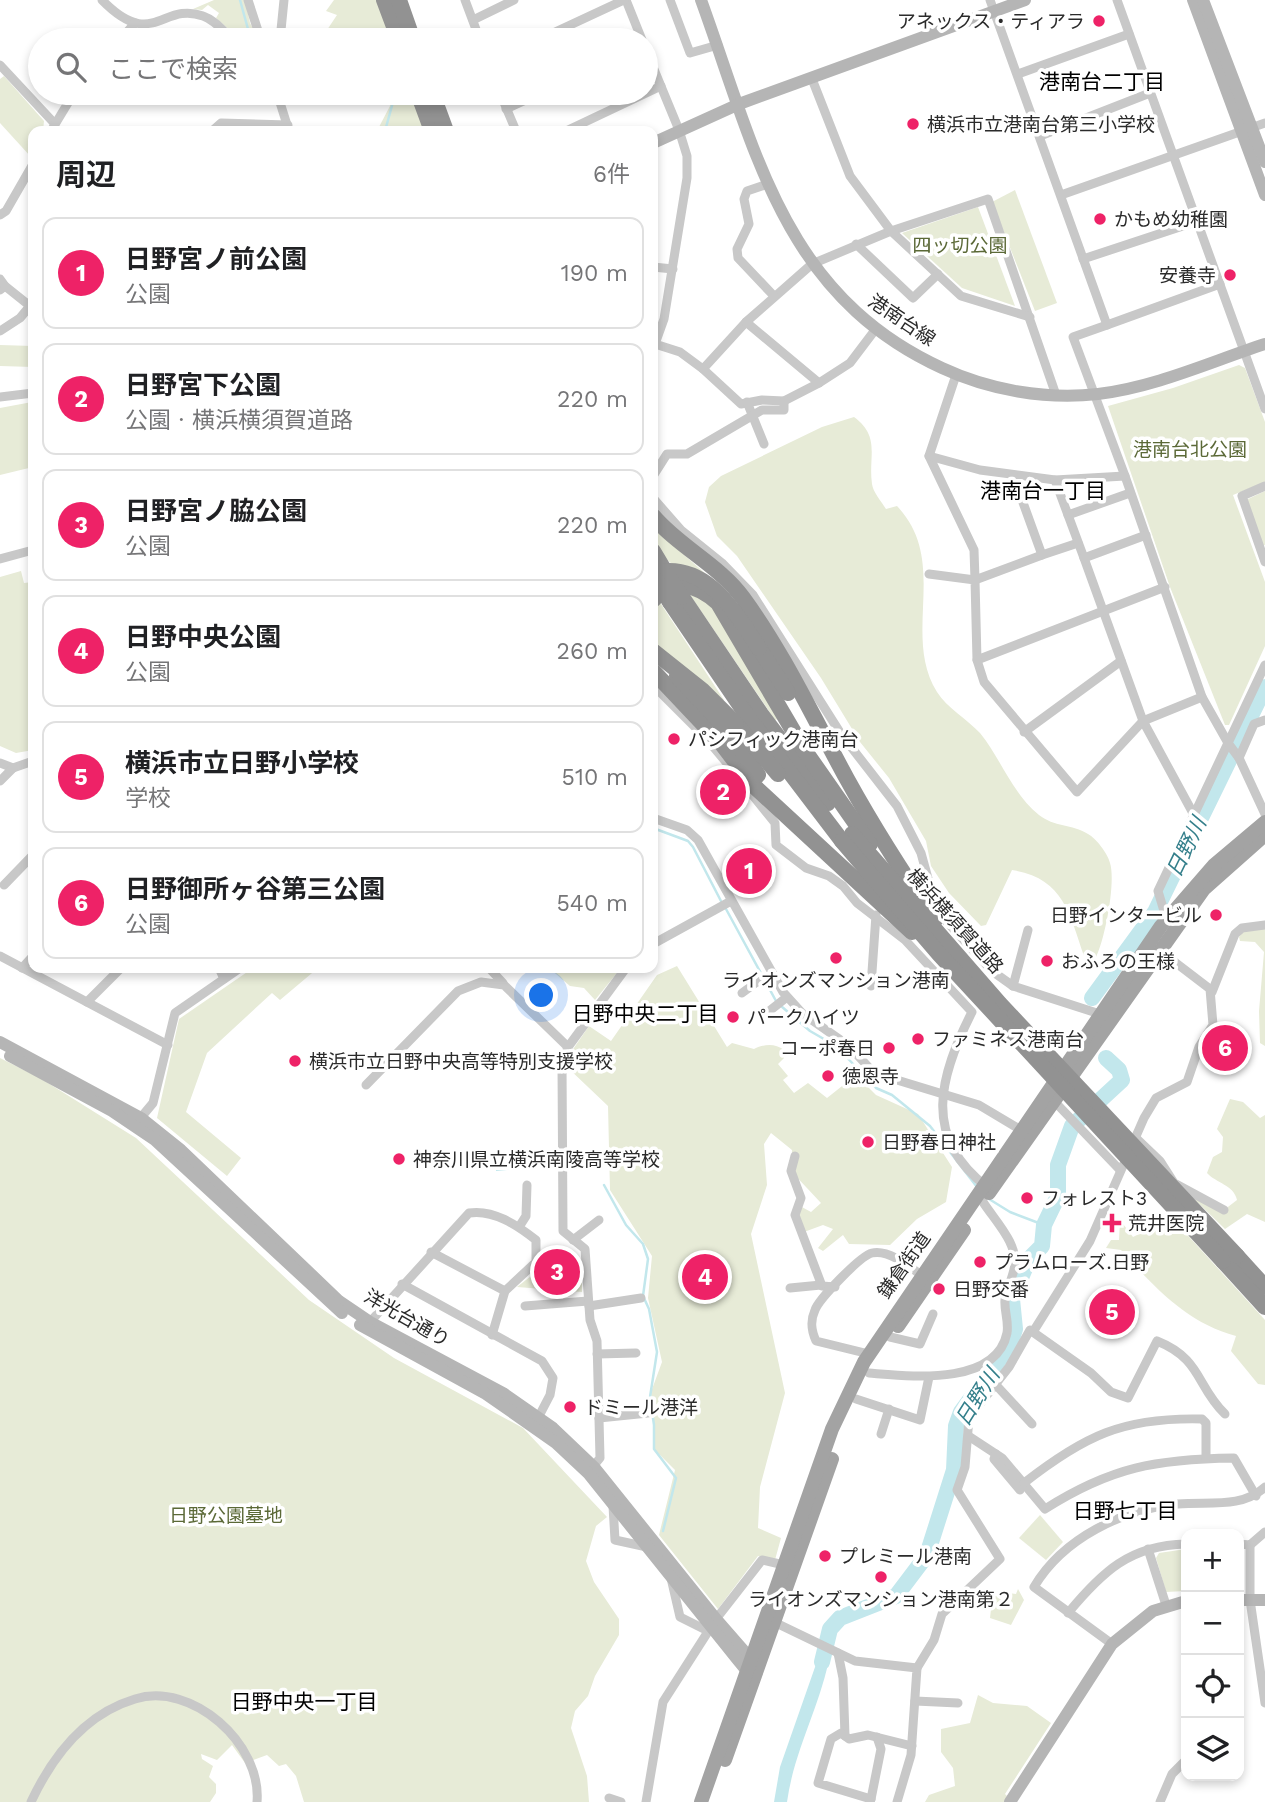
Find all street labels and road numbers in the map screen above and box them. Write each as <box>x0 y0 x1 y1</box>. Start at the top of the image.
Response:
street label: 港南台線 <box>864 289 940 351</box>
street label: 横浜横須賀道路 <box>902 864 1008 978</box>
street label: 鎌倉街道 <box>873 1227 935 1303</box>
street label: 洋光台通り <box>360 1284 454 1352</box>

